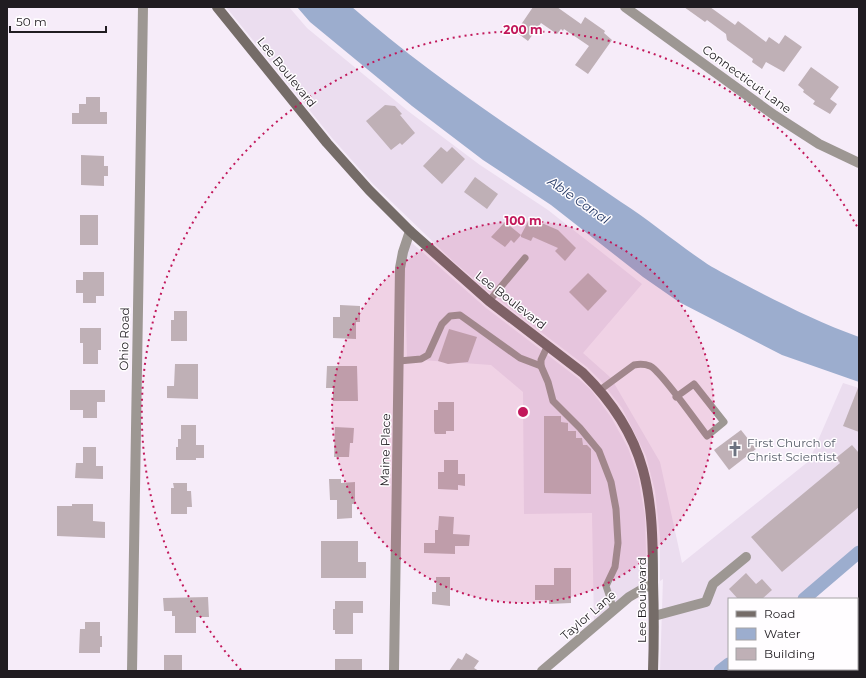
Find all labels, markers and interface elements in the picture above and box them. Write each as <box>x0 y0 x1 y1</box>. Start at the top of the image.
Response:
scale bar <box>10 8 106 34</box>
text: 50 m <box>16 14 47 29</box>
text: 200 m <box>503 22 543 37</box>
street label: Lee Boulevard <box>254 34 320 110</box>
street label: Connecticut Lane <box>700 42 794 116</box>
water label: Able Canal <box>544 172 613 227</box>
text: 100 m <box>505 213 541 228</box>
street label: Lee Boulevard <box>473 268 549 332</box>
street label: Ohio Road <box>116 307 132 371</box>
centre of rings <box>516 405 530 419</box>
street label: Maine Place <box>377 413 393 487</box>
place label: First Church of Christ Scientist <box>747 435 837 464</box>
church icon: First Church of Christ Scientist <box>726 440 744 458</box>
street label: Lee Boulevard <box>634 557 649 643</box>
street label: Taylor Lane <box>557 587 619 643</box>
legend <box>728 598 858 670</box>
text: Road <box>764 606 795 621</box>
text: Water <box>764 626 801 641</box>
text: Building <box>764 646 815 661</box>

